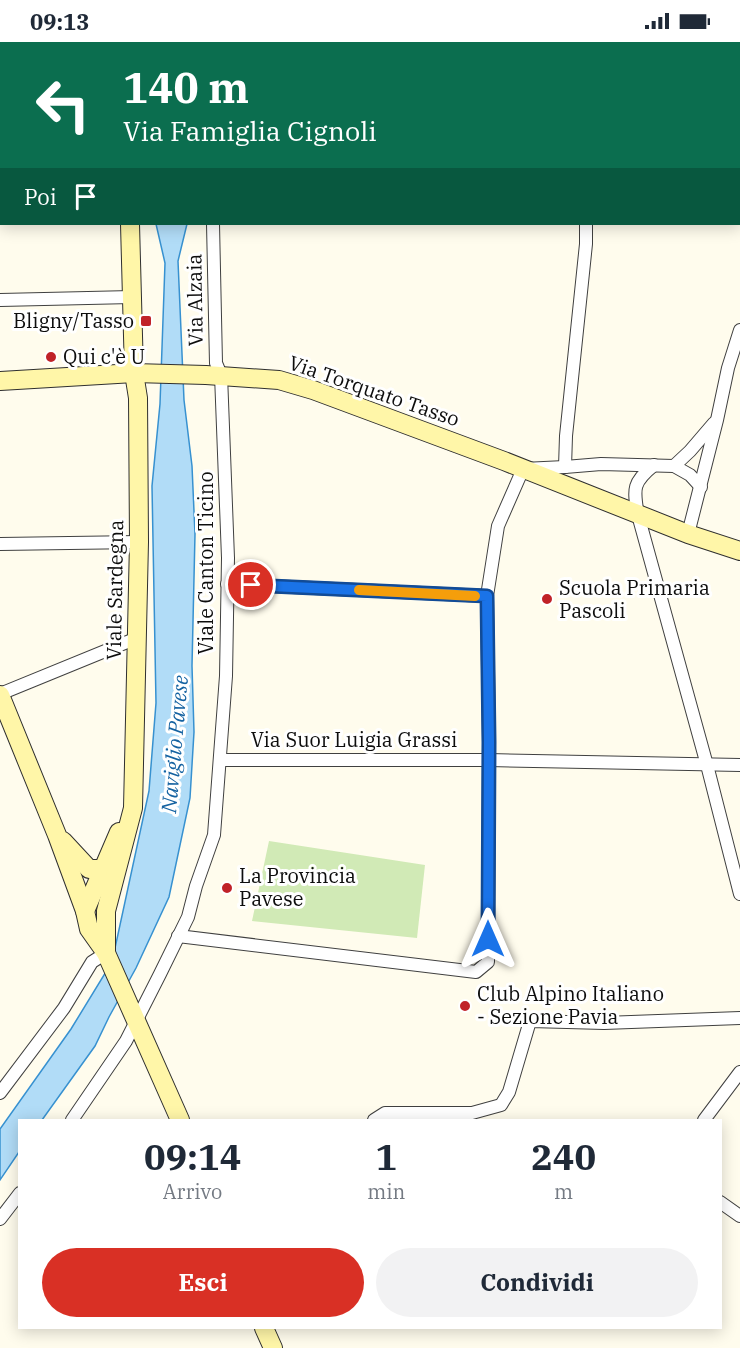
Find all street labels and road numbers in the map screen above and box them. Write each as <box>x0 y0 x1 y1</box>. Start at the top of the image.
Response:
street label: Via Alzaia <box>180 253 209 347</box>
street label: Via Torquato Tasso <box>285 349 463 432</box>
street label: Viale Canton Ticino <box>192 471 219 655</box>
street label: Viale Sardegna <box>100 519 129 660</box>
street label: Via Suor Luigia Grassi <box>251 726 457 753</box>

